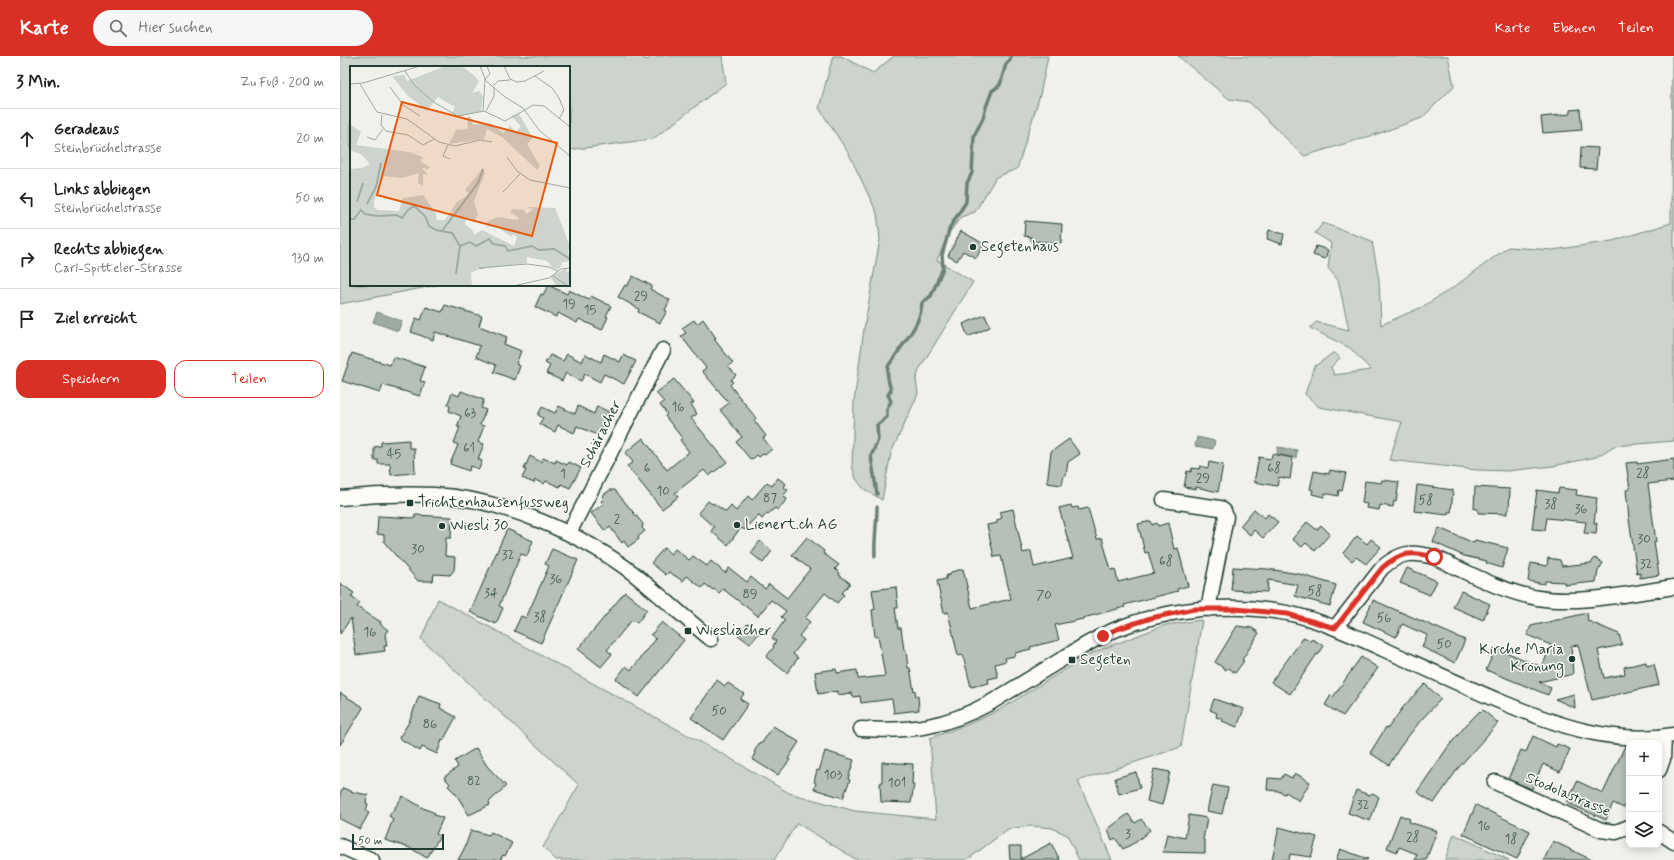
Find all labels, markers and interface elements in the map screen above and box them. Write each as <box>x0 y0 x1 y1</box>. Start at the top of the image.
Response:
search box <box>93 10 373 46</box>
text: Karte <box>20 16 69 41</box>
icon: search <box>107 17 129 39</box>
text: Hier suchen <box>139 18 213 38</box>
text: Karte <box>1495 19 1530 37</box>
text: Ebenen <box>1552 19 1596 37</box>
text: Teilen <box>1618 19 1654 37</box>
inset map <box>350 66 570 286</box>
text: 3 Min. <box>16 71 60 93</box>
text: Zu Fuß · 200 m <box>240 74 324 91</box>
text: Geradeaus <box>54 120 119 140</box>
icon: ahead <box>16 128 38 150</box>
text: 20 m <box>296 130 324 147</box>
text: Steinbrüchelstrasse <box>54 140 162 157</box>
text: Links abbiegen <box>54 180 151 200</box>
icon: left <box>16 188 38 210</box>
text: 50 m <box>295 190 324 207</box>
text: Steinbrüchelstrasse <box>54 200 162 217</box>
place label: Segetenhaus <box>981 237 1059 258</box>
text: Rechts abbiegen <box>54 240 164 260</box>
marker: Segetenhaus <box>968 242 978 252</box>
icon: right <box>16 248 38 270</box>
text: 130 m <box>291 250 324 267</box>
text: Carl-Spitteler-Strasse <box>54 260 182 277</box>
house number: 29 <box>634 288 648 305</box>
house number: 19 <box>562 296 576 313</box>
house number: 15 <box>584 302 596 319</box>
icon: arrive <box>16 308 38 330</box>
text: Ziel erreicht <box>54 309 137 329</box>
button: Speichern <box>16 360 166 398</box>
button: Teilen <box>174 360 324 398</box>
street label: Schäracher <box>575 397 627 471</box>
house number: 16 <box>671 399 685 416</box>
house number: 63 <box>464 405 477 422</box>
house number: 61 <box>463 440 475 457</box>
house number: 45 <box>387 446 401 463</box>
house number: 6 <box>644 460 651 477</box>
house number: 68 <box>1267 460 1281 477</box>
house number: 28 <box>1636 465 1650 482</box>
house number: 1 <box>560 466 566 483</box>
house number: 29 <box>1196 470 1210 487</box>
house number: 10 <box>656 483 670 500</box>
house number: 87 <box>763 490 777 507</box>
house number: 58 <box>1419 492 1433 509</box>
place label: Trichtenhausenfussweg <box>418 493 568 513</box>
house number: 38 <box>1544 496 1558 513</box>
marker: Trichtenhausenfussweg <box>405 498 415 508</box>
house number: 36 <box>1574 501 1588 518</box>
house number: 2 <box>614 511 621 528</box>
place label: Lienert.ch AG <box>745 515 837 535</box>
place label: Wiesli 30 <box>450 516 509 536</box>
marker: Lienert.ch AG <box>732 520 742 530</box>
marker: Wiesli 30 <box>437 521 447 531</box>
house number: 30 <box>1637 531 1651 548</box>
house number: 30 <box>411 541 425 558</box>
house number: 32 <box>502 547 515 564</box>
route start <box>1425 548 1443 566</box>
house number: 68 <box>1159 553 1173 570</box>
house number: 32 <box>1640 556 1653 573</box>
house number: 36 <box>549 571 563 588</box>
house number: 58 <box>1308 583 1322 600</box>
house number: 34 <box>484 585 498 602</box>
house number: 89 <box>742 586 758 603</box>
house number: 70 <box>1036 587 1052 604</box>
house number: 38 <box>533 609 547 626</box>
house number: 56 <box>1377 610 1392 627</box>
place label: Wiesliacher <box>696 621 771 641</box>
house number: 16 <box>363 624 377 641</box>
marker: Wiesliacher <box>683 626 693 636</box>
route end <box>1094 627 1112 645</box>
house number: 50 <box>1436 636 1452 653</box>
place label: Kirche Maria Krönung <box>1479 640 1564 678</box>
place label: Segeten <box>1080 650 1131 671</box>
marker: Kirche Maria Krönung <box>1567 654 1577 664</box>
marker: Segeten <box>1067 655 1077 665</box>
house number: 50 <box>711 703 727 720</box>
house number: 86 <box>423 716 437 733</box>
map controls <box>1626 740 1662 848</box>
button: + <box>1626 740 1662 776</box>
house number: 103 <box>824 767 843 784</box>
street label: Stodolastrasse <box>1523 768 1614 822</box>
house number: 82 <box>467 773 481 790</box>
house number: 101 <box>888 775 906 792</box>
button: − <box>1626 776 1662 812</box>
house number: 32 <box>1357 797 1370 814</box>
button: layers <box>1626 812 1662 848</box>
house number: 16 <box>1477 818 1491 835</box>
house number: 3 <box>1125 826 1131 843</box>
house number: 28 <box>1406 829 1420 846</box>
house number: 18 <box>1505 831 1517 848</box>
scale bar <box>352 832 444 851</box>
text: 50 m <box>358 834 383 848</box>

